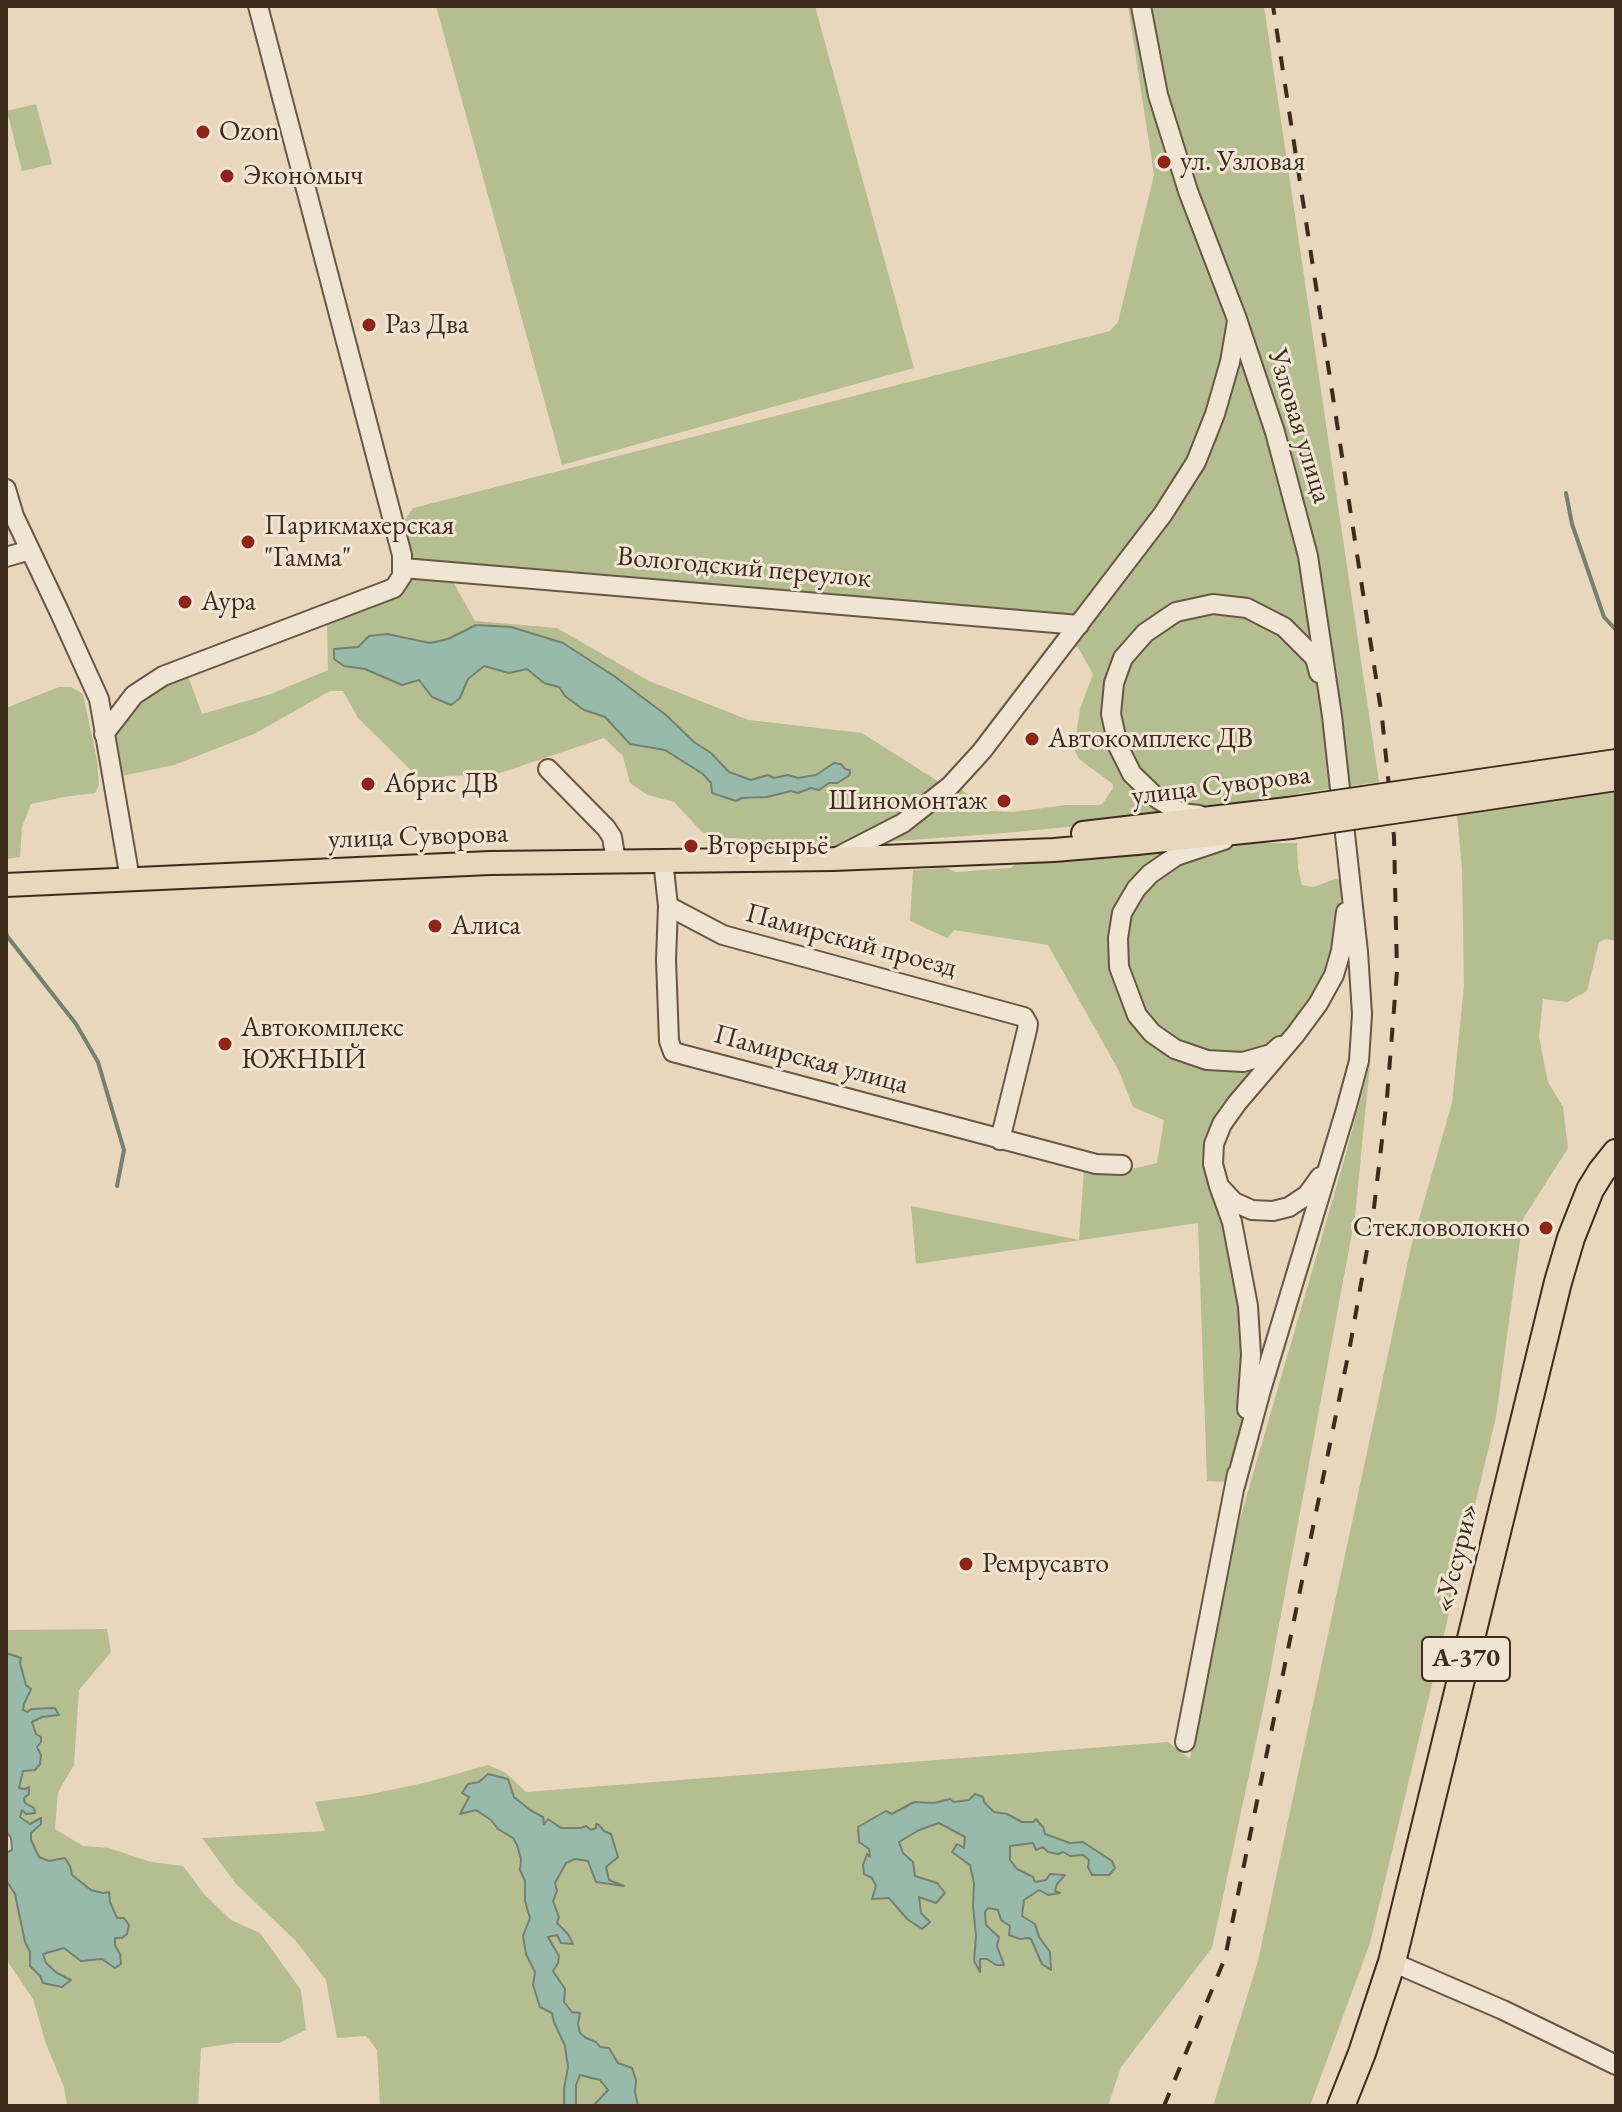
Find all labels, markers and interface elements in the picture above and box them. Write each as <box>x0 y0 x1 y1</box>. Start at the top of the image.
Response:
place label: Ozon <box>219 115 280 149</box>
marker: Ozon <box>194 123 212 141</box>
place label: ул. Узловая <box>1180 145 1305 179</box>
marker: ул. Узловая <box>1155 153 1173 171</box>
place label: Экономыч <box>243 159 363 193</box>
marker: Экономыч <box>218 167 236 185</box>
place label: Раз Два <box>385 308 469 342</box>
marker: Раз Два <box>360 316 378 334</box>
street label: Узловая улица <box>1260 345 1338 507</box>
place label: Парикмахерская "Гамма" <box>264 509 454 575</box>
marker: Парикмахерская "Гамма" <box>239 533 257 551</box>
street label: Вологодский переулок <box>616 540 872 596</box>
place label: Аура <box>201 585 256 619</box>
marker: Аура <box>176 593 194 611</box>
place label: Автокомплекс ДВ <box>1048 722 1253 756</box>
marker: Автокомплекс ДВ <box>1023 730 1041 748</box>
street label: улица Суворова <box>1129 758 1313 814</box>
place label: Абрис ДВ <box>384 767 498 801</box>
marker: Абрис ДВ <box>359 775 377 793</box>
place label: Шиномонтаж <box>828 784 988 818</box>
marker: Шиномонтаж <box>995 792 1013 810</box>
street label: улица Суворова <box>327 817 509 857</box>
place label: Вторсырьё <box>707 829 828 863</box>
marker: Вторсырьё <box>682 837 700 855</box>
street label: Памирский проезд <box>742 897 960 985</box>
place label: Алиса <box>451 909 521 943</box>
marker: Алиса <box>426 917 444 935</box>
place label: Автокомплекс ЮЖНЫЙ <box>241 1011 404 1077</box>
street label: Памирская улица <box>710 1018 912 1102</box>
marker: Автокомплекс ЮЖНЫЙ <box>216 1035 234 1053</box>
place label: Стекловолокно <box>1353 1211 1530 1245</box>
marker: Стекловолокно <box>1537 1219 1555 1237</box>
street label: «Уссури» <box>1427 1500 1487 1616</box>
place label: Ремрусавто <box>982 1547 1109 1581</box>
marker: Ремрусавто <box>957 1555 975 1573</box>
road number: А-370 <box>1422 1637 1510 1681</box>

